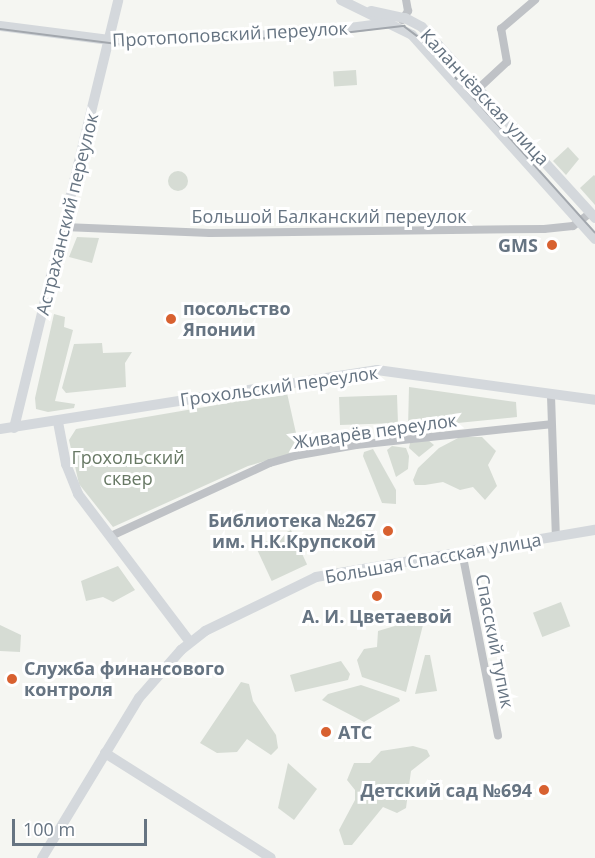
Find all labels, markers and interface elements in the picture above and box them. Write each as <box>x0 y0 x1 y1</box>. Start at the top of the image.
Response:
street label: Протопоповский переулок <box>112 17 348 51</box>
street label: Каланчёвская улица <box>416 24 554 170</box>
street label: Астраханский переулок <box>31 111 103 317</box>
street label: Большой Балканский переулок <box>191 205 467 227</box>
place label: GMS <box>498 234 538 256</box>
marker: GMS <box>543 236 561 254</box>
place label: посольство Японии <box>183 298 291 340</box>
marker: посольство Японии <box>164 312 178 326</box>
street label: Грохольский переулок <box>179 361 379 411</box>
street label: Живарёв переулок <box>292 409 458 453</box>
park label: Грохольский сквер <box>71 447 185 490</box>
place label: Библиотека №267 им. Н.К.Крупской <box>208 510 376 552</box>
marker: Библиотека №267 им. Н.К.Крупской <box>381 524 395 538</box>
street label: Большая Спасская улица <box>323 528 543 588</box>
street label: Спасский тупик <box>471 572 519 710</box>
marker: А. И. Цветаевой <box>370 589 384 603</box>
place label: А. И. Цветаевой <box>302 605 452 627</box>
place label: Служба финансового контроля <box>24 658 225 700</box>
marker: Служба финансового контроля <box>5 672 19 686</box>
place label: АТС <box>338 721 372 743</box>
marker: АТС <box>319 725 333 739</box>
place label: Детский сад №694 <box>361 779 532 801</box>
marker: Детский сад №694 <box>537 783 551 797</box>
scale bar <box>15 807 150 845</box>
text: 100 m <box>23 817 75 841</box>

